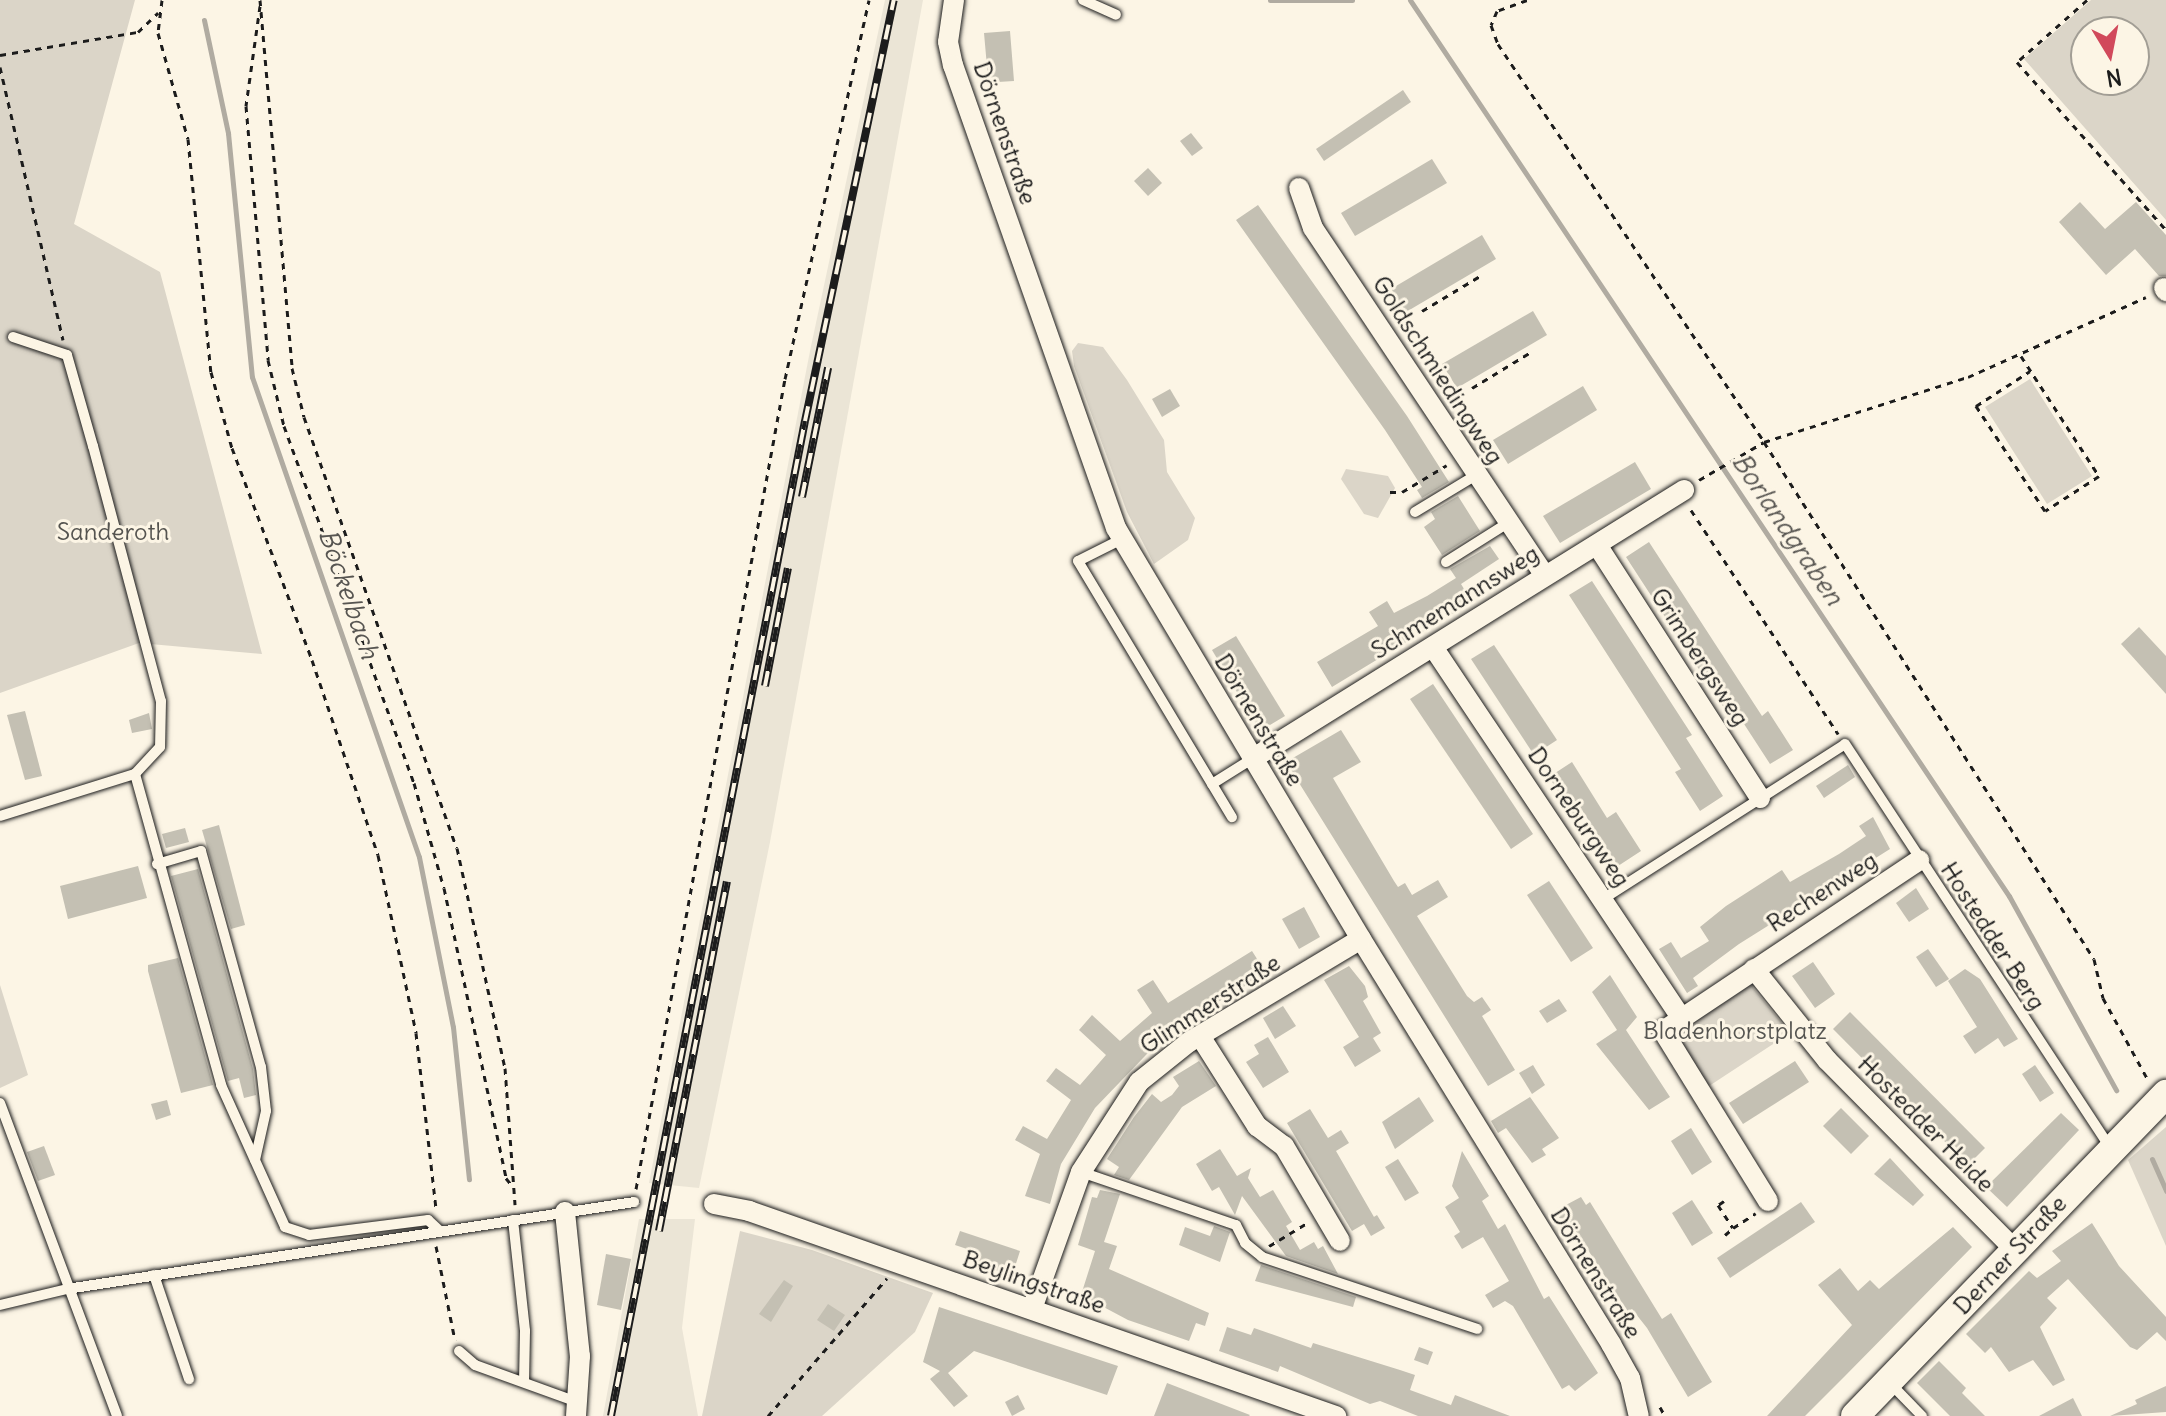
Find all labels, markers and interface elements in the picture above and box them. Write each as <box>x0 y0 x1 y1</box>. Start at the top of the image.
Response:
north arrow <box>2070 16 2150 96</box>
street label: Dörnenstraße <box>967 58 1043 208</box>
text: N <box>2104 63 2124 93</box>
street label: Goldschmiedingweg <box>1366 270 1510 470</box>
water label: Borlandgraben <box>1726 447 1850 611</box>
park label: Sanderoth <box>57 518 169 546</box>
water label: Böckelbach <box>312 525 386 663</box>
street label: Schmemannsweg <box>1366 539 1544 665</box>
street label: Grimbergsweg <box>1645 583 1755 731</box>
street label: Dörnenstraße <box>1208 649 1310 791</box>
street label: Dorneburgweg <box>1522 742 1636 892</box>
street label: Rechenweg <box>1761 846 1883 938</box>
street label: Hostedder Berg <box>1934 857 2052 1015</box>
street label: Glimmerstraße <box>1135 948 1285 1060</box>
park label: Bladenhorstplatz <box>1643 1017 1827 1045</box>
street label: Hostedder Heide <box>1852 1050 2000 1198</box>
street label: Derner Straße <box>1948 1189 2072 1321</box>
street label: Dörnenstraße <box>1544 1202 1648 1344</box>
street label: Beylingstraße <box>959 1244 1109 1320</box>

